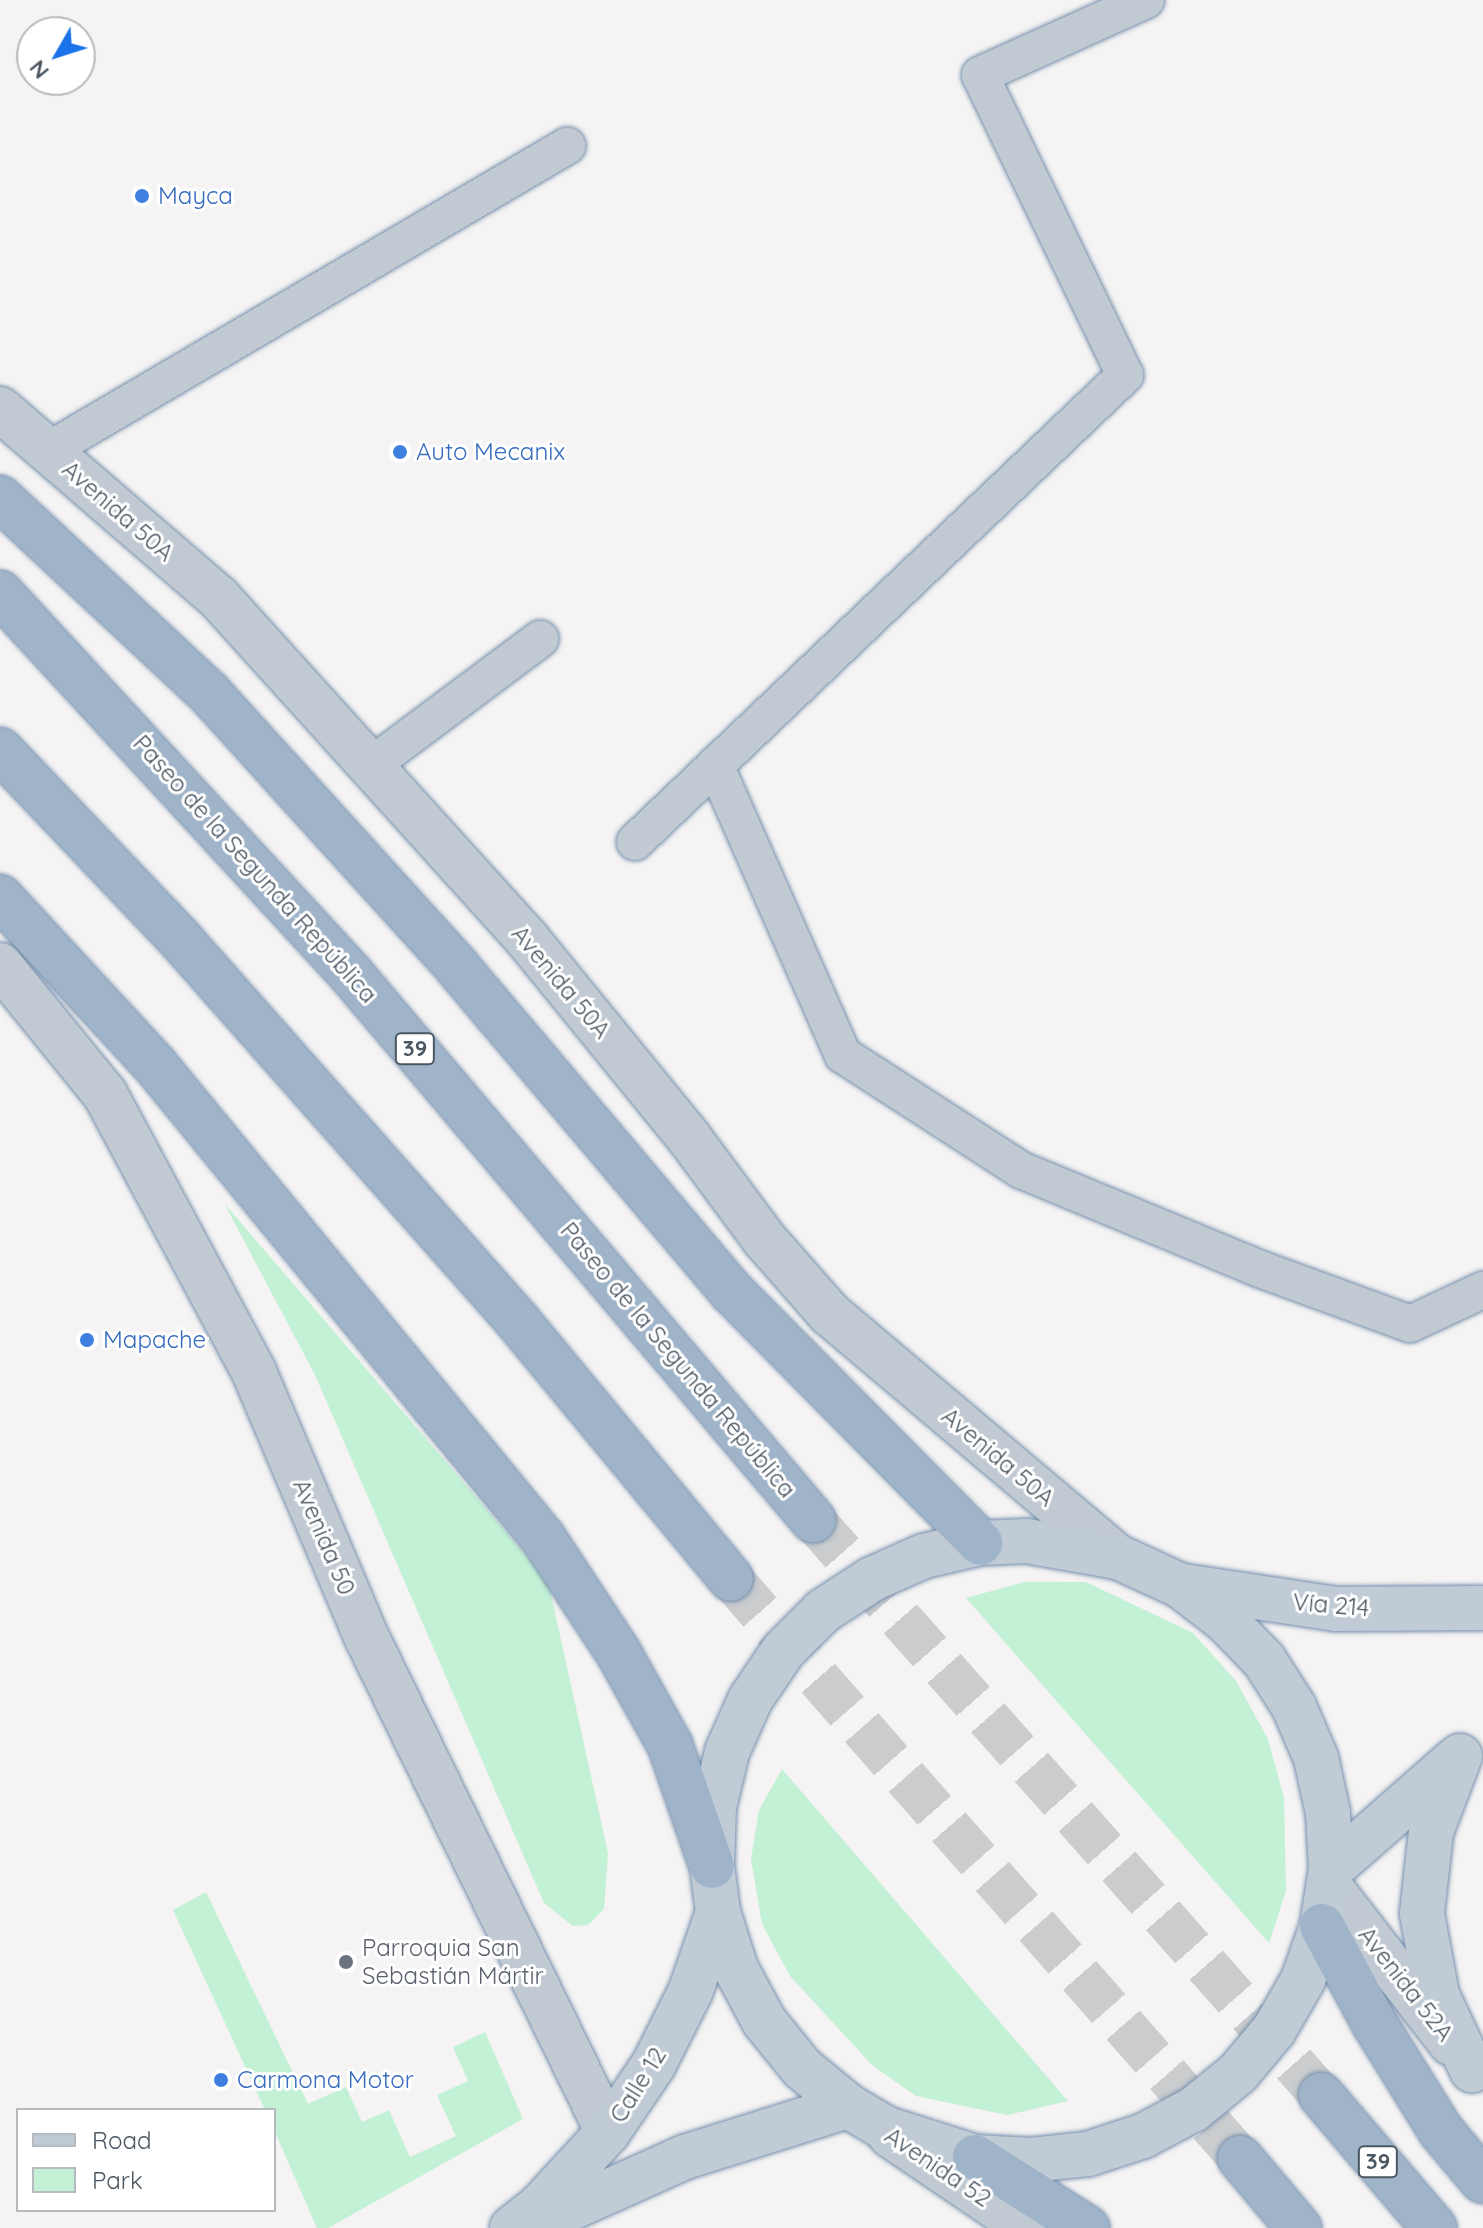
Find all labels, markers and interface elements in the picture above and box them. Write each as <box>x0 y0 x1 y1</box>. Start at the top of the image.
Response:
north arrow <box>16 16 96 96</box>
text: N <box>23 55 55 85</box>
place label: Mayca <box>158 182 233 210</box>
marker: Mayca <box>133 187 151 205</box>
place label: Auto Mecanix <box>416 438 565 466</box>
marker: Auto Mecanix <box>391 443 409 461</box>
street label: Avenida 50A <box>56 455 180 567</box>
street label: Paseo de la Segunda República <box>127 729 383 1009</box>
street label: Avenida 50A <box>505 920 617 1044</box>
road number: 39 <box>393 1031 437 1067</box>
street label: Paseo de la Segunda República <box>554 1216 802 1504</box>
place label: Mapache <box>103 1326 206 1354</box>
marker: Mapache <box>78 1331 96 1349</box>
street label: Avenida 50A <box>936 1401 1060 1513</box>
street label: Avenida 50 <box>287 1475 361 1599</box>
street label: Vía 214 <box>1292 1587 1370 1623</box>
street label: Avenida 52A <box>1352 1921 1460 2047</box>
place label: Parroquia San Sebastián Mártir <box>362 1934 544 1990</box>
marker: Parroquia San Sebastián Mártir <box>337 1953 355 1971</box>
street label: Calle 12 <box>604 2042 672 2128</box>
place label: Carmona Motor <box>237 2066 414 2094</box>
marker: Carmona Motor <box>212 2071 230 2089</box>
legend <box>16 2108 276 2212</box>
street label: Avenida 52 <box>879 2121 997 2213</box>
text: Road <box>92 2125 152 2155</box>
road number: 39 <box>1356 2144 1400 2180</box>
text: Park <box>92 2165 143 2195</box>

